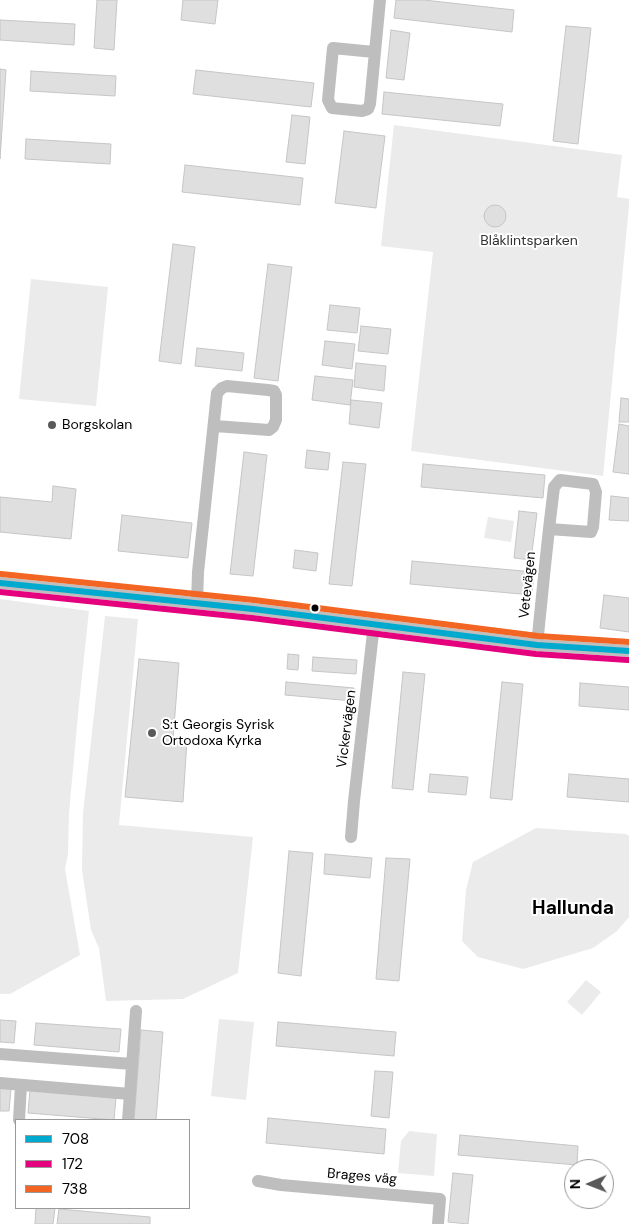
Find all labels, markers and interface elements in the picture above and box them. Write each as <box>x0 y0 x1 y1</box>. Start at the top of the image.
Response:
park label: Blåklintsparken <box>480 233 578 249</box>
place label: Borgskolan <box>62 417 132 433</box>
marker: Borgskolan <box>46 419 58 431</box>
street label: Vetevägen <box>516 551 540 619</box>
unlabelled marker <box>310 603 320 613</box>
street label: Vickervägen <box>334 689 360 769</box>
place label: S:t Georgis Syrisk Ortodoxa Kyrka <box>162 717 274 750</box>
marker: S:t Georgis Syrisk Ortodoxa Kyrka <box>146 727 158 739</box>
district label: Hallunda <box>532 898 614 920</box>
legend <box>15 1119 190 1209</box>
text: 708 <box>62 1129 89 1149</box>
text: 172 <box>62 1154 83 1174</box>
north arrow <box>564 1159 614 1209</box>
street label: Brages väg <box>326 1166 398 1188</box>
text: 738 <box>62 1179 88 1199</box>
text: N <box>566 1179 584 1190</box>

